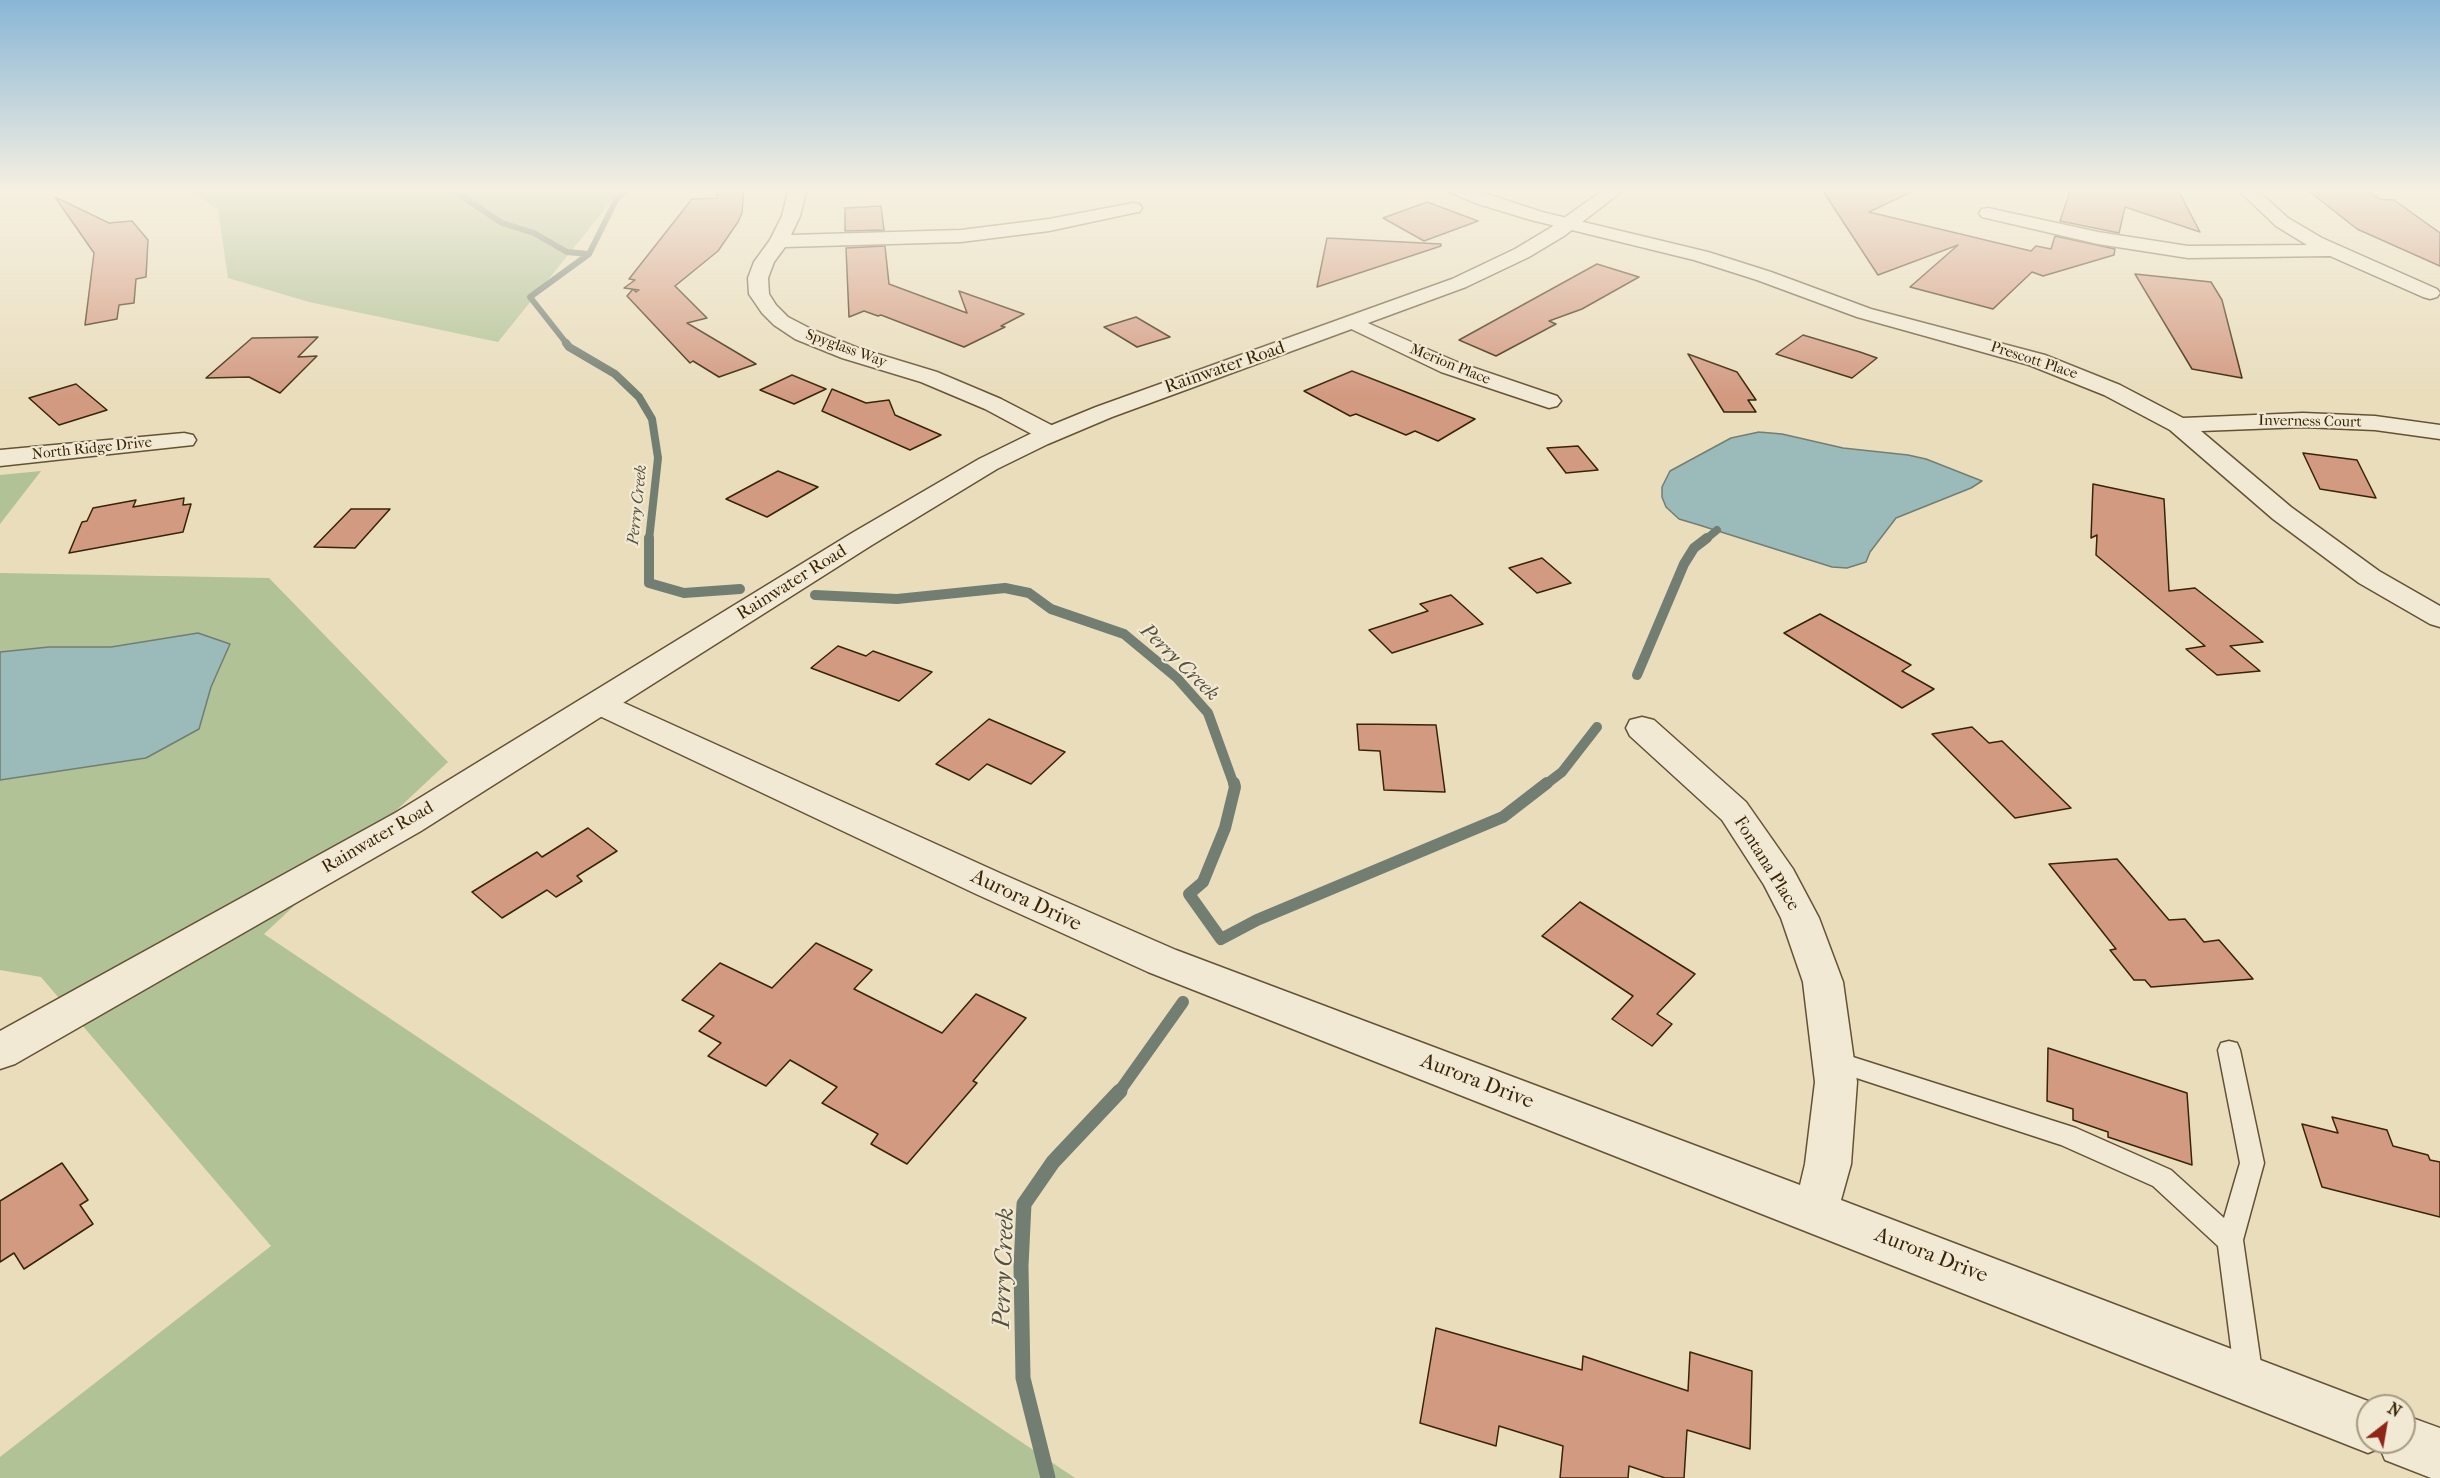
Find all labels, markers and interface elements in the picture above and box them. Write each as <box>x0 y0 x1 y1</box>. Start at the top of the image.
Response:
street label: Spyglass Way <box>803 326 889 372</box>
street label: Rainwater Road <box>1162 337 1288 399</box>
street label: Prescott Place <box>1988 338 2080 384</box>
street label: Merion Place <box>1407 341 1493 389</box>
street label: Inverness Court <box>2258 412 2362 432</box>
street label: North Ridge Drive <box>31 434 153 464</box>
water label: Perry Creek <box>624 464 652 546</box>
street label: Rainwater Road <box>733 541 851 625</box>
water label: Perry Creek <box>1134 619 1224 707</box>
street label: Rainwater Road <box>318 797 438 879</box>
street label: Fontana Place <box>1728 813 1804 915</box>
street label: Aurora Drive <box>967 864 1085 938</box>
street label: Aurora Drive <box>1417 1049 1537 1115</box>
water label: Perry Creek <box>989 1207 1021 1329</box>
street label: Aurora Drive <box>1871 1223 1991 1289</box>
north arrow <box>2356 1394 2416 1454</box>
text: N <box>2384 1399 2405 1421</box>

